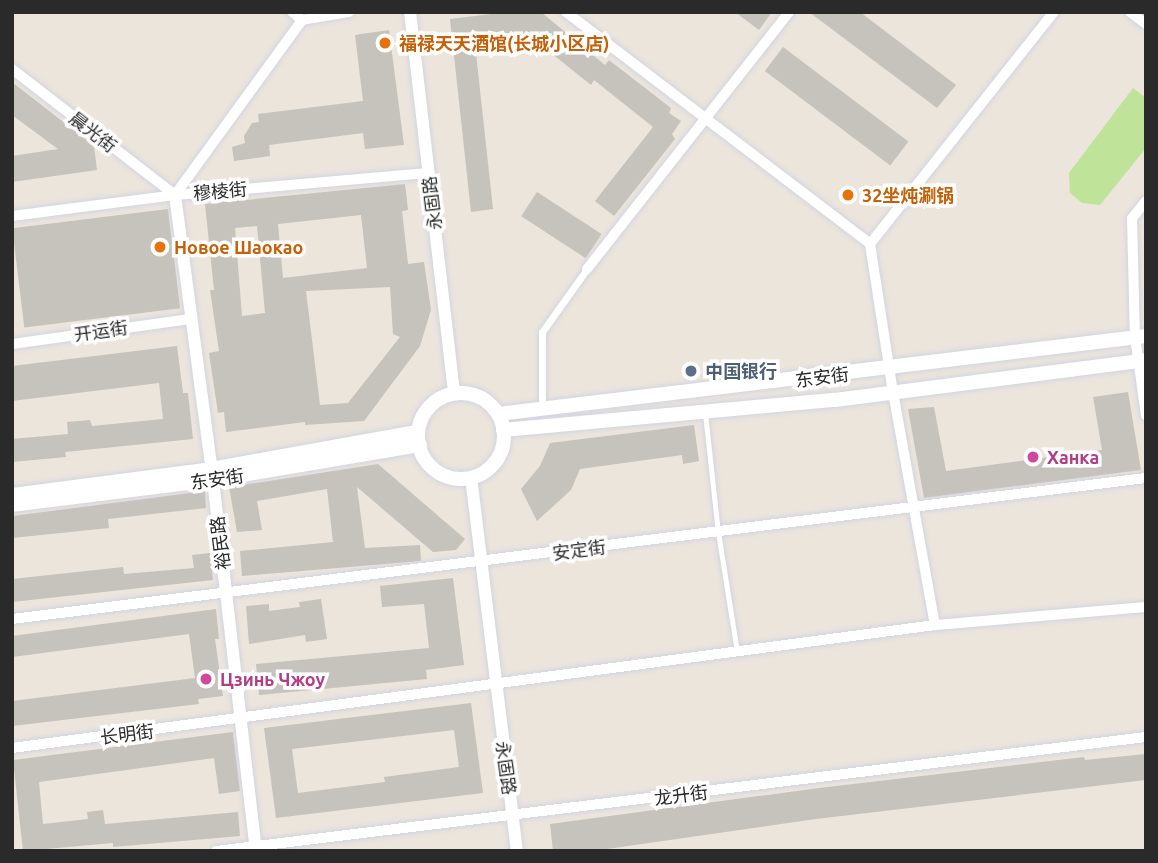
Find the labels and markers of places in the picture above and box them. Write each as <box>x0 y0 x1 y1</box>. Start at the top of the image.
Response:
place label: 福禄天天酒馆(长城小区店) <box>399 32 609 54</box>
marker: 福禄天天酒馆(长城小区店) <box>377 35 393 51</box>
place label: 32坐炖涮锅 <box>862 184 954 206</box>
marker: 32坐炖涮锅 <box>840 187 856 203</box>
place label: Новое Шаокао <box>174 236 303 258</box>
marker: Новое Шаокао <box>152 239 168 255</box>
place label: 中国银行 <box>705 360 777 382</box>
marker: 中国银行 <box>683 363 699 379</box>
place label: Ханка <box>1047 446 1099 468</box>
marker: Ханка <box>1025 449 1041 465</box>
place label: Цзинь Чжоу <box>220 668 325 690</box>
marker: Цзинь Чжоу <box>198 671 214 687</box>

